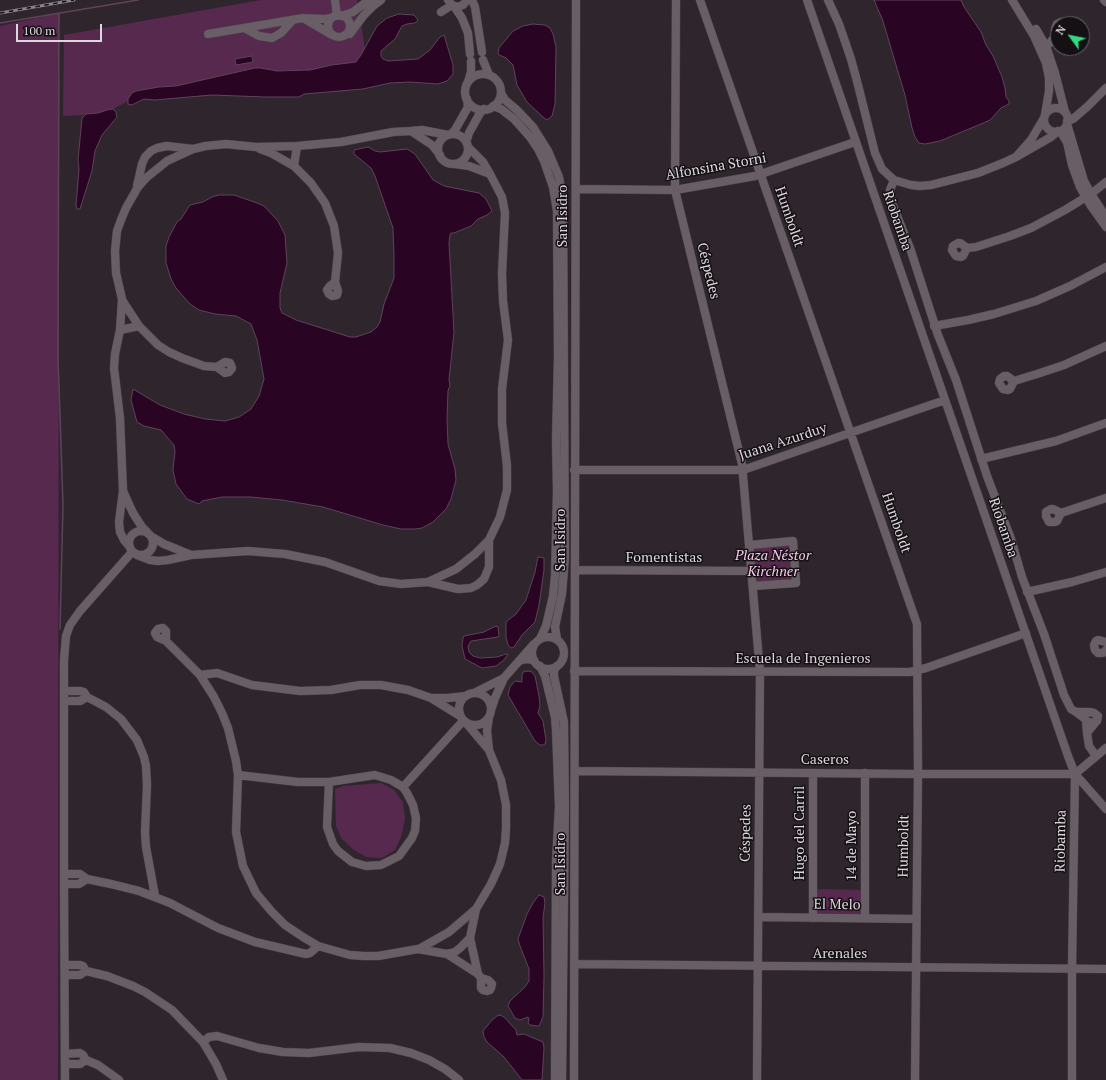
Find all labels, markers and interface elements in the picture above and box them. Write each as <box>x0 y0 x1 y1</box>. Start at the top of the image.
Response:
scale bar <box>18 16 104 42</box>
north arrow <box>1050 16 1090 56</box>
text: 100 m <box>23 23 55 38</box>
text: N <box>1053 23 1069 37</box>
street label: Alfonsina Storni <box>664 150 768 184</box>
street label: San Isidro <box>555 185 571 247</box>
street label: Humboldt <box>771 185 807 249</box>
street label: Riobamba <box>879 189 915 253</box>
street label: Céspedes <box>693 241 723 301</box>
street label: Juana Azurduy <box>737 420 829 464</box>
street label: Humboldt <box>878 491 914 555</box>
street label: Riobamba <box>985 496 1021 560</box>
street label: San Isidro <box>553 509 569 571</box>
park label: Plaza Néstor Kirchner <box>735 548 811 580</box>
street label: Fomentistas <box>626 550 702 566</box>
street label: Escuela de Ingenieros <box>735 651 871 667</box>
street label: Caseros <box>801 752 849 768</box>
street label: Hugo del Carril <box>792 786 808 880</box>
street label: Céspedes <box>737 804 755 862</box>
street label: Riobamba <box>1052 810 1070 872</box>
street label: 14 de Mayo <box>844 811 860 881</box>
street label: Humboldt <box>895 814 913 878</box>
street label: San Isidro <box>553 833 569 895</box>
street label: El Melo <box>813 896 861 914</box>
street label: Arenales <box>813 946 867 962</box>

